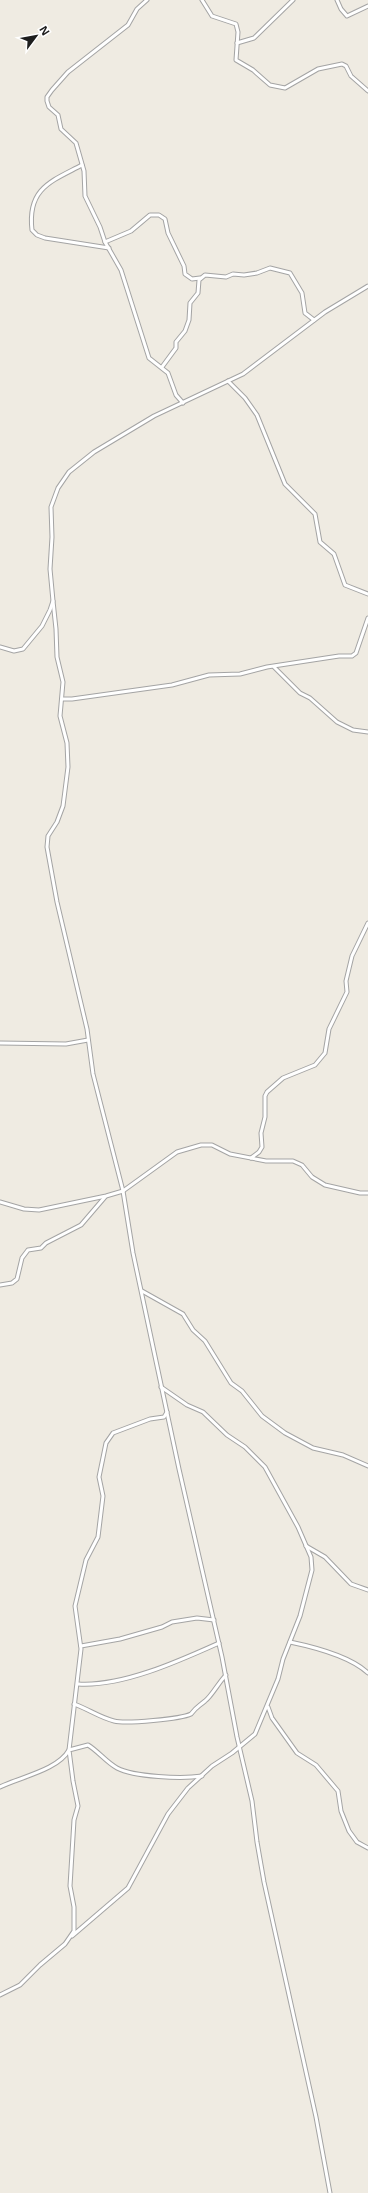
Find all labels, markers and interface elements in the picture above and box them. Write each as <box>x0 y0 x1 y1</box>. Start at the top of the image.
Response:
north arrow <box>16 16 56 56</box>
text: N <box>36 23 54 38</box>

